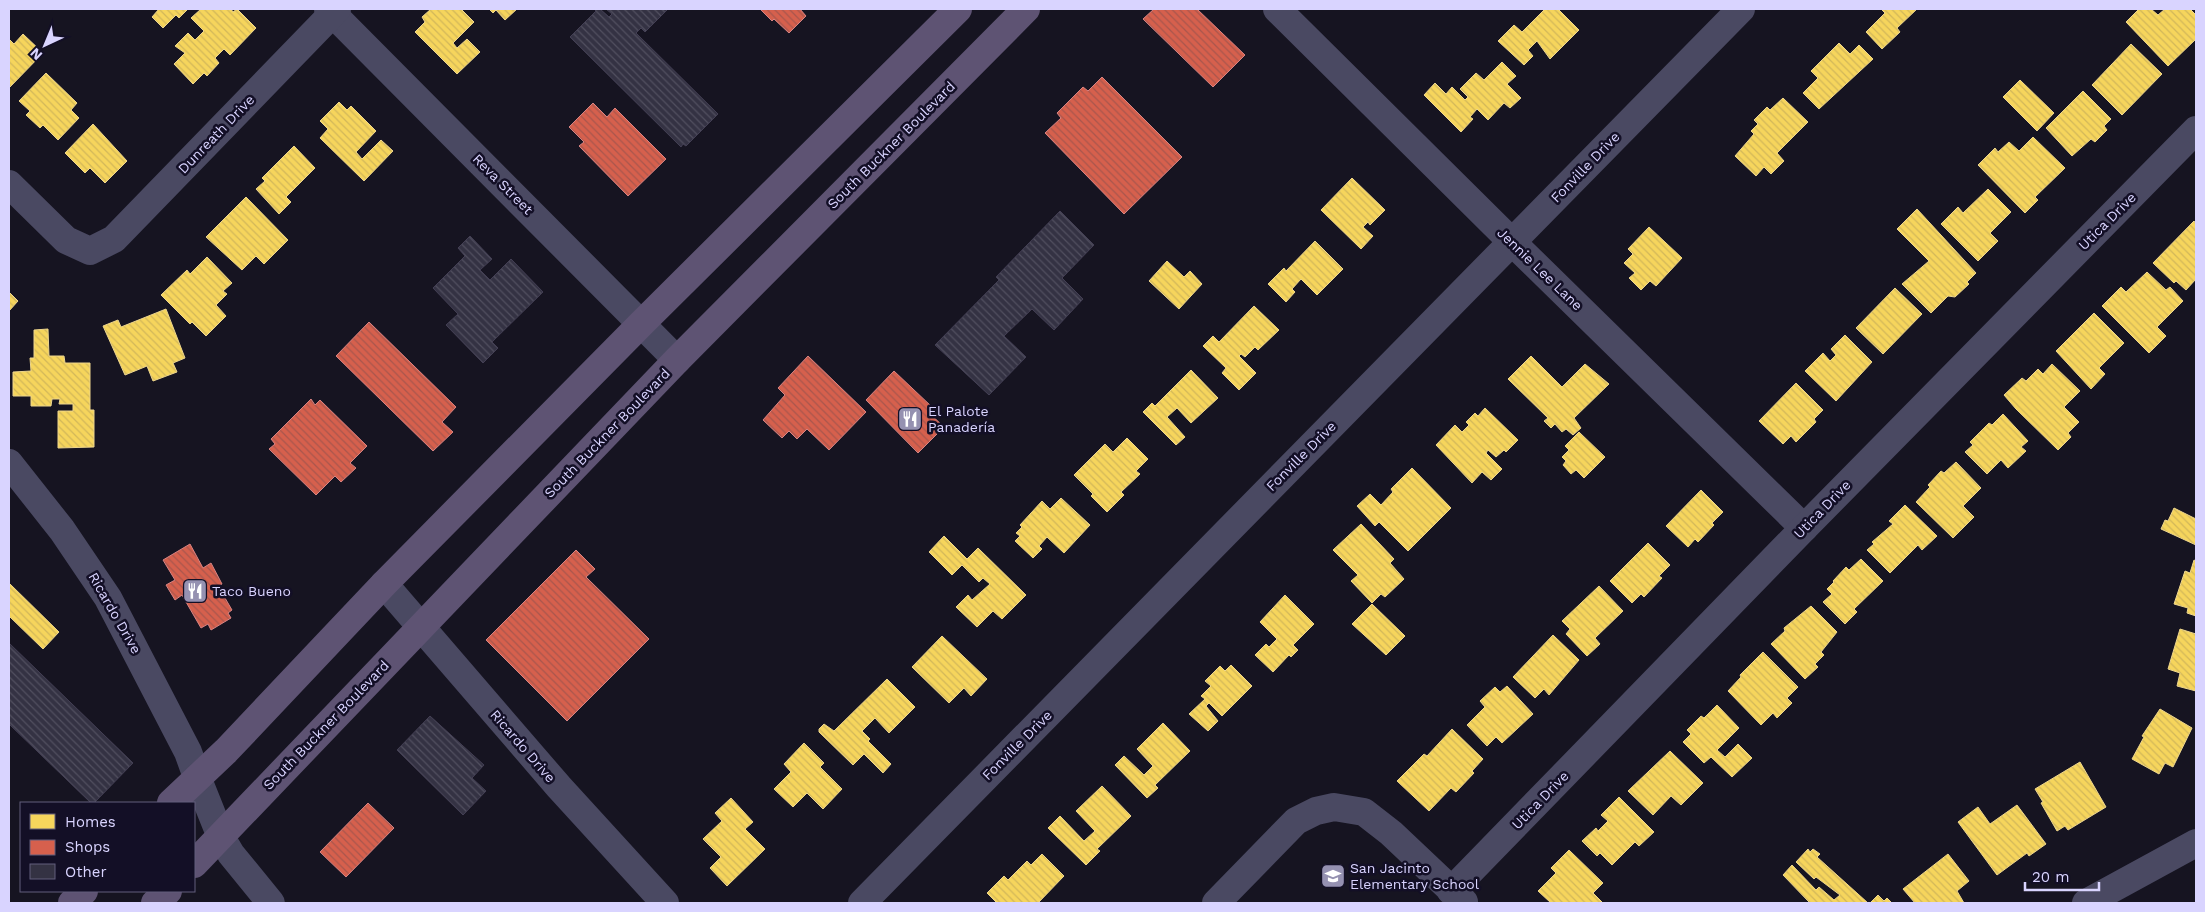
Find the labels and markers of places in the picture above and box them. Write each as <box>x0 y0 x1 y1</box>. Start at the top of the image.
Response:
place label: El Palote Panadería <box>928 403 995 435</box>
restaurant icon: El Palote Panadería <box>897 406 923 432</box>
restaurant icon: Taco Bueno <box>182 578 208 604</box>
place label: Taco Bueno <box>212 583 291 599</box>
place label: San Jacinto Elementary School <box>1350 860 1480 892</box>
school or university icon: San Jacinto Elementary School <box>1320 863 1346 889</box>

